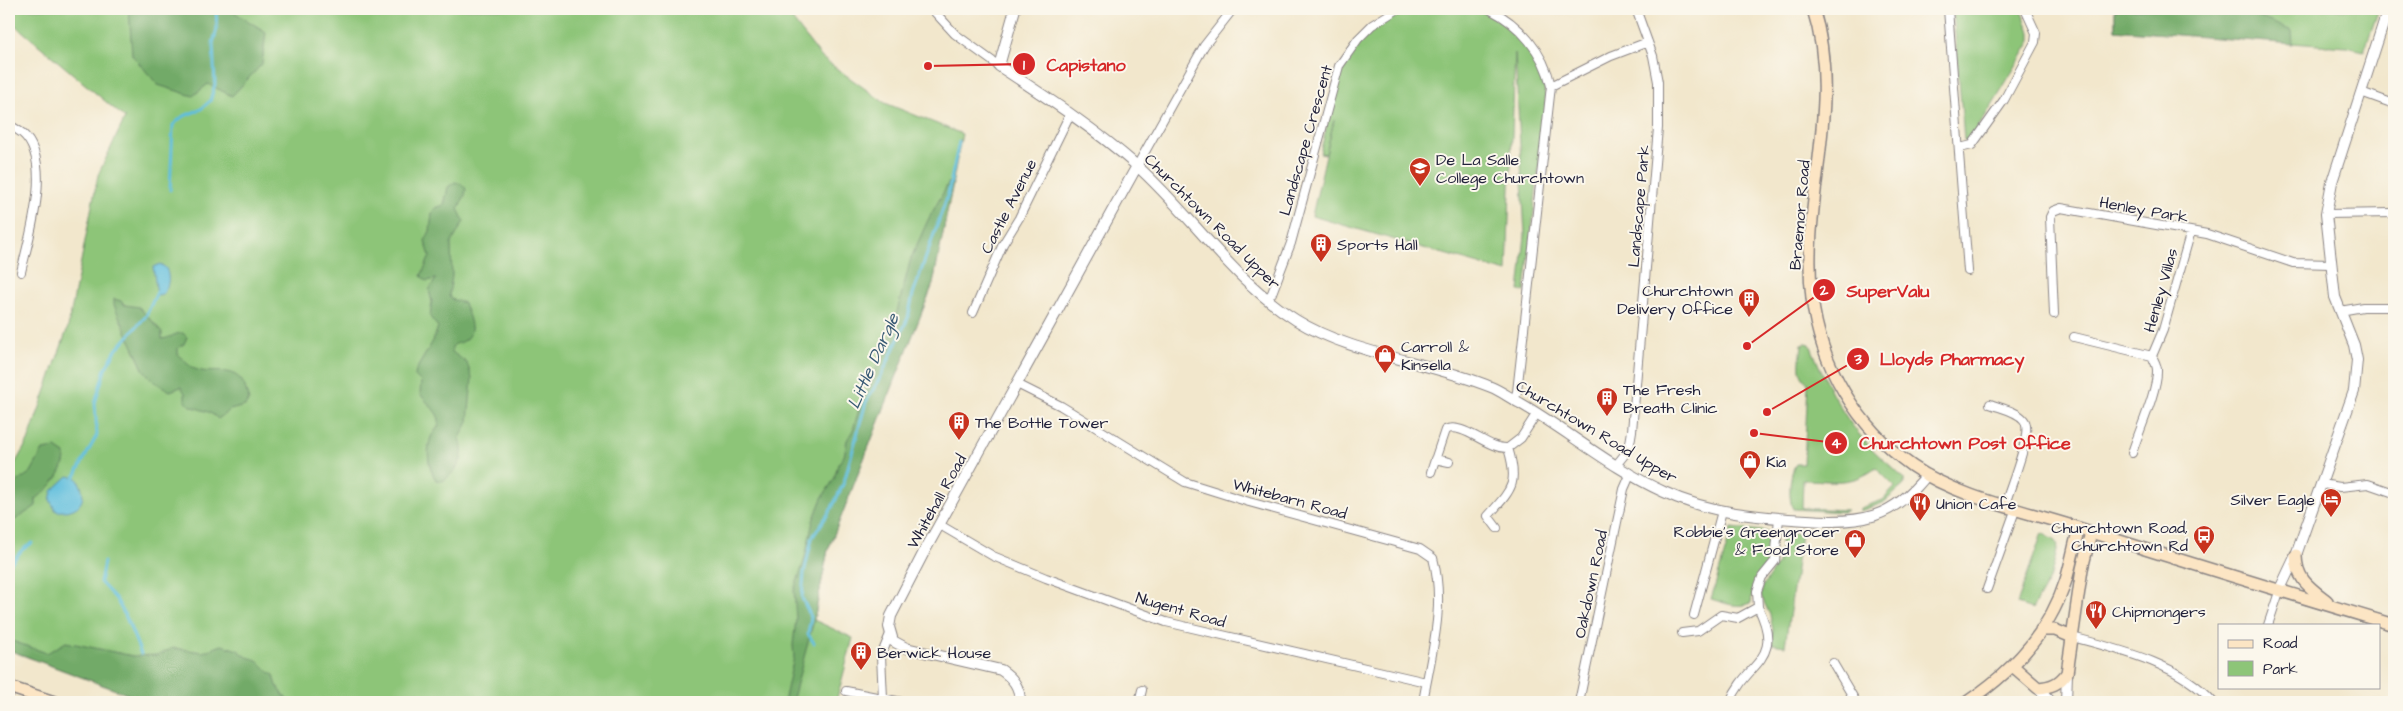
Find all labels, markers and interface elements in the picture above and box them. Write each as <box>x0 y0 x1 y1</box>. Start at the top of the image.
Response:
callout: Capistano <box>1011 48 1136 81</box>
text: Capistano <box>1046 53 1126 78</box>
text: 1 <box>1023 55 1025 76</box>
street label: Landscape Crescent <box>1274 62 1338 218</box>
street label: Landscape Park <box>1623 144 1655 268</box>
street label: Churchtown Road Upper <box>1139 149 1285 295</box>
place label: De La Salle College Churchtown <box>1436 149 1584 190</box>
street label: Castle Avenue <box>976 155 1042 258</box>
school or university icon: De La Salle College Churchtown <box>1408 156 1432 187</box>
street label: Braemor Road <box>1784 159 1816 271</box>
street label: Henley Park <box>2098 191 2190 230</box>
building icon: Sports Hall <box>1309 232 1333 263</box>
place label: Sports Hall <box>1337 234 1418 256</box>
street label: Henley Villas <box>2138 246 2184 335</box>
callout: SuperValu <box>1811 274 1939 307</box>
text: SuperValu <box>1846 279 1929 304</box>
place label: Churchtown Delivery Office <box>1617 280 1733 321</box>
text: 2 <box>1819 280 1829 301</box>
building icon: Churchtown Delivery Office <box>1737 287 1761 318</box>
water label: Little Dargle <box>841 308 907 413</box>
place label: Carroll & Kinsella <box>1401 336 1470 376</box>
callout: Lloyds Pharmacy <box>1845 342 2035 375</box>
shop icon: Carroll & Kinsella <box>1373 343 1397 374</box>
text: Lloyds Pharmacy <box>1880 347 2024 373</box>
text: 3 <box>1853 349 1862 370</box>
street label: Churchtown Road Upper <box>1512 375 1681 489</box>
place label: The Fresh Breath Clinic <box>1623 379 1718 419</box>
building icon: The Fresh Breath Clinic <box>1595 386 1619 417</box>
building icon: The Bottle Tower <box>947 410 971 441</box>
place label: The Bottle Tower <box>975 412 1108 434</box>
callout: Churchtown Post Office <box>1824 426 2080 459</box>
text: Churchtown Post Office <box>1859 431 2071 456</box>
text: 4 <box>1831 433 1842 454</box>
shop icon: Kia <box>1738 449 1762 480</box>
street label: Whitehall Road <box>902 450 972 553</box>
place label: Kia <box>1766 451 1786 473</box>
street label: Whitebarn Road <box>1230 473 1349 525</box>
hotel icon: Silver Eagle <box>2319 487 2343 518</box>
place label: Silver Eagle <box>2231 489 2315 512</box>
restaurant icon: Union Cafe <box>1908 491 1932 522</box>
place label: Union Cafe <box>1936 493 2017 515</box>
place label: Churchtown Road, Churchtown Rd <box>2051 517 2188 557</box>
place label: Robbie's Greengrocer & Food Store <box>1674 521 1839 561</box>
bus stop icon: Churchtown Road, Churchtown Rd <box>2192 524 2216 555</box>
street label: Oakdown Road <box>1569 528 1613 640</box>
shop icon: Robbie's Greengrocer & Food Store <box>1843 528 1867 559</box>
street label: Nugent Road <box>1133 587 1228 634</box>
restaurant icon: Chipmongers <box>2084 599 2108 630</box>
place label: Chipmongers <box>2112 601 2206 624</box>
legend <box>2218 624 2380 688</box>
text: Road <box>2263 633 2298 654</box>
building icon: Berwick House <box>849 640 873 671</box>
place label: Berwick House <box>877 642 991 664</box>
text: Park <box>2263 659 2298 680</box>

